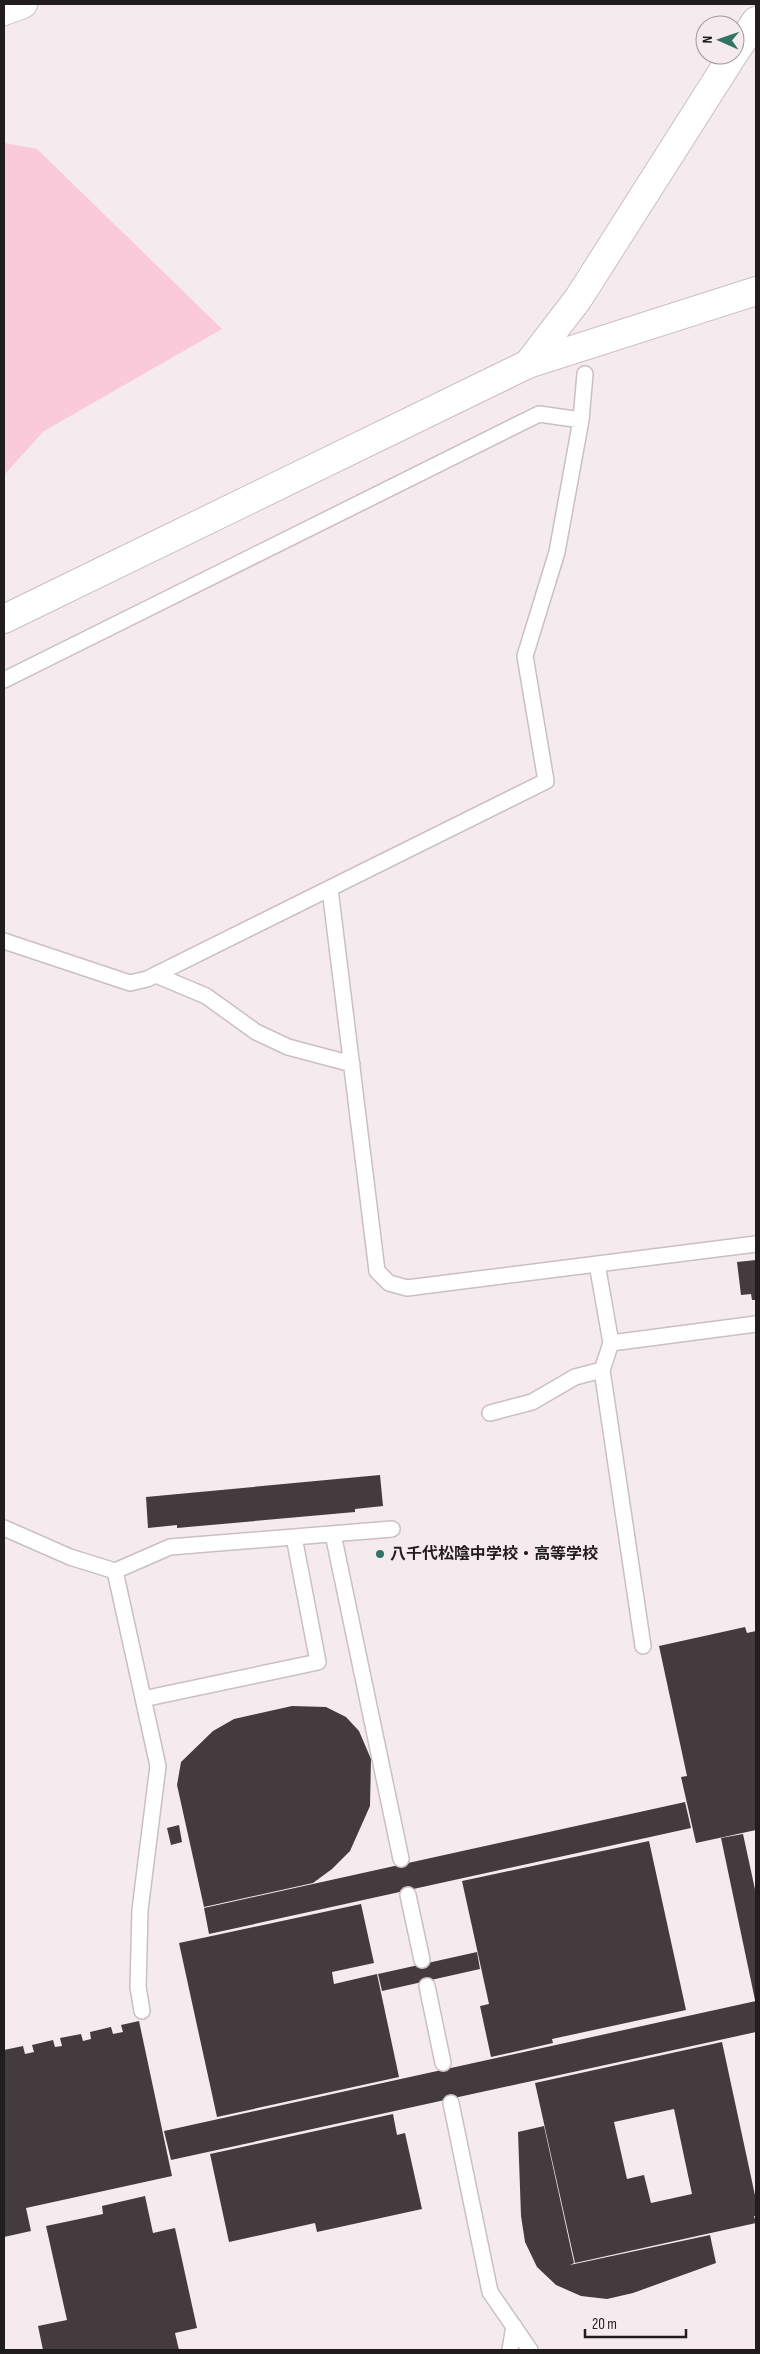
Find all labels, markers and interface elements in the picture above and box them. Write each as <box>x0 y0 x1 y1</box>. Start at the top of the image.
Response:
north arrow <box>695 15 745 65</box>
text: N <box>699 36 716 44</box>
place label: 八千代松陰中学校・高等学校 <box>390 1544 598 1564</box>
marker: 八千代松陰中学校・高等学校 <box>374 1548 386 1560</box>
scale bar <box>585 2306 686 2338</box>
text: 20 m <box>592 2315 617 2334</box>

